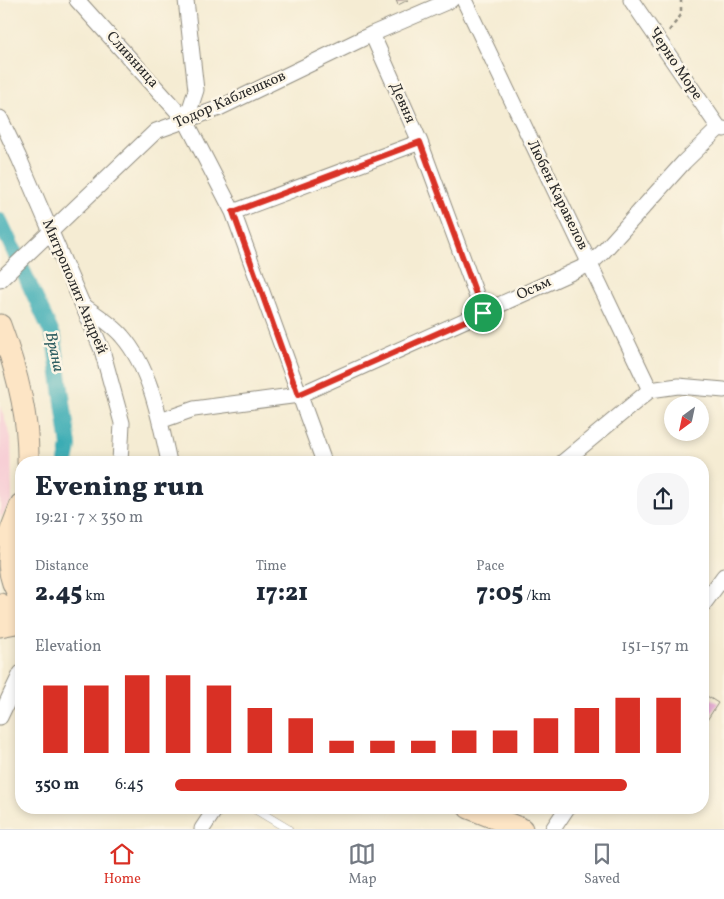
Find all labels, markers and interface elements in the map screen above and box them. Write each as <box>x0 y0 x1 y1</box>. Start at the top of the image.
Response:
street label: Черно Море <box>643 23 707 105</box>
street label: Сливница <box>101 27 163 93</box>
street label: Тодор Каблешков <box>171 66 289 134</box>
street label: Девня <box>384 79 420 127</box>
street label: Любен Каравелов <box>521 136 593 254</box>
street label: Митрополит Андрей <box>36 216 112 358</box>
street label: Осъм <box>513 272 555 306</box>
pin <box>462 292 504 334</box>
icon: arrive <box>469 299 497 327</box>
water label: Врана <box>39 330 69 375</box>
north arrow <box>664 396 709 441</box>
map controls <box>664 396 709 441</box>
text: Evening run <box>35 468 204 507</box>
button: share <box>637 473 689 525</box>
text: 19:21 · 7 × 350 m <box>35 507 143 529</box>
text: Distance <box>35 557 89 576</box>
text: Time <box>256 557 286 576</box>
text: Pace <box>476 557 504 576</box>
text: 2.45 <box>35 576 82 611</box>
text: 17:21 <box>256 576 308 611</box>
text: 7:05 <box>476 576 523 611</box>
text: km <box>82 587 105 606</box>
text: /km <box>523 587 551 606</box>
text: Elevation <box>35 636 102 658</box>
text: 151–157 m <box>621 636 689 658</box>
text: 350 m <box>35 774 79 796</box>
text: 6:45 <box>115 774 144 796</box>
tab: Home <box>104 840 141 889</box>
tab: Map <box>348 840 376 889</box>
tab: Saved <box>584 840 620 889</box>

